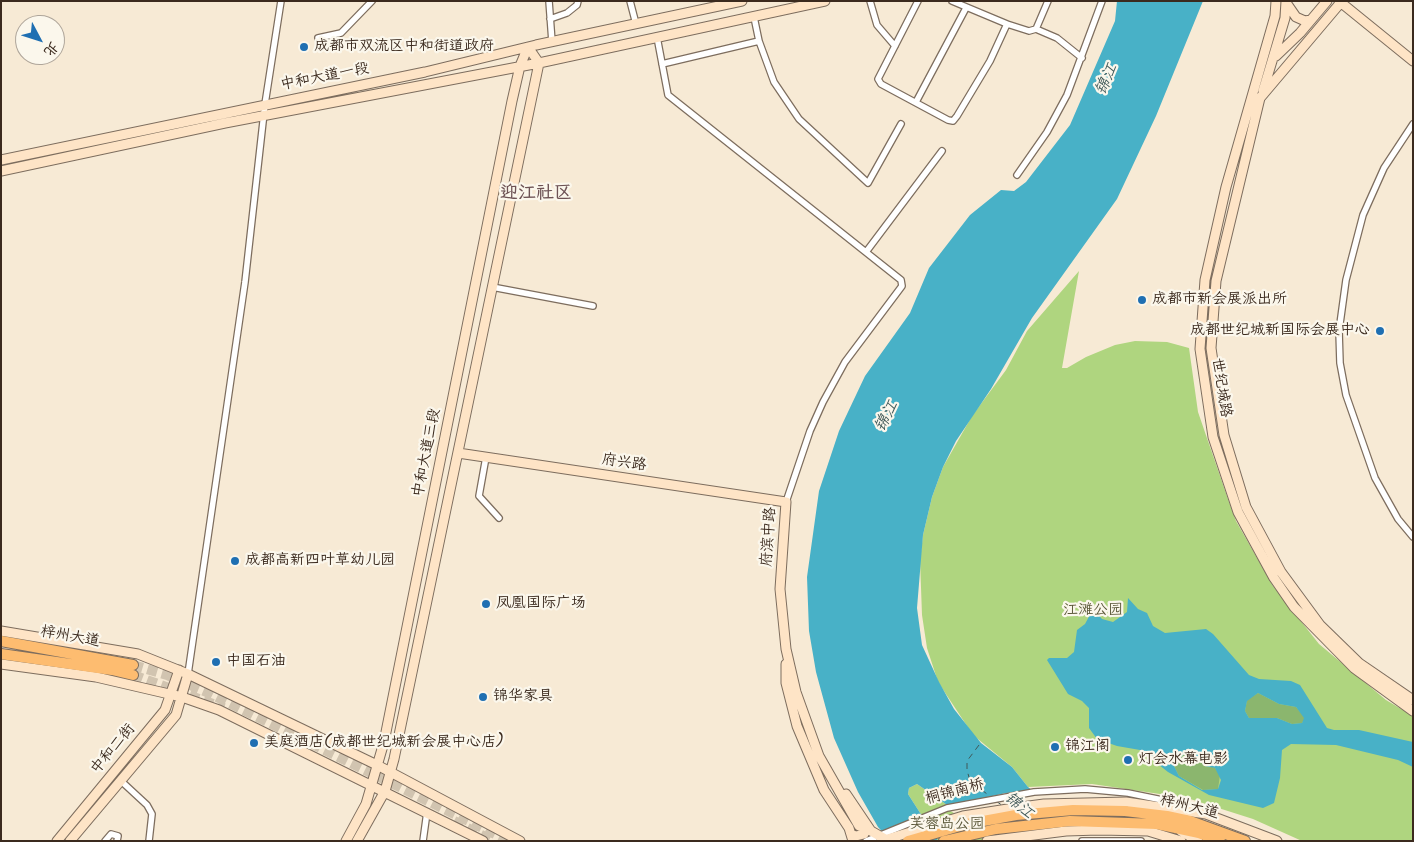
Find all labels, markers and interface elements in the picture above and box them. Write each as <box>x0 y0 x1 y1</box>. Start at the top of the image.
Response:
north arrow <box>15 15 65 65</box>
text: 北 <box>38 37 64 61</box>
place label: 成都市双流区中和街道政府 <box>314 38 494 56</box>
marker: 成都市双流区中和街道政府 <box>298 41 310 53</box>
street label: 中和大道一段 <box>279 61 371 95</box>
water label: 锦江 <box>1093 61 1123 99</box>
district label: 迎江社区 <box>500 184 572 206</box>
place label: 成都市新会展派出所 <box>1152 291 1287 309</box>
marker: 成都市新会展派出所 <box>1136 294 1148 306</box>
place label: 成都世纪城新国际会展中心 <box>1190 322 1370 340</box>
marker: 成都世纪城新国际会展中心 <box>1374 325 1386 337</box>
street label: 世纪城路 <box>1206 357 1234 419</box>
water label: 锦江 <box>872 398 904 436</box>
street label: 中和大道三段 <box>411 407 445 499</box>
street label: 府兴路 <box>600 452 648 476</box>
street label: 府滨中路 <box>759 506 781 568</box>
place label: 成都高新四叶草幼儿园 <box>245 552 395 570</box>
marker: 成都高新四叶草幼儿园 <box>229 555 241 567</box>
place label: 凤凰国际广场 <box>496 595 586 613</box>
marker: 凤凰国际广场 <box>480 598 492 610</box>
park label: 江滩公园 <box>1063 602 1123 620</box>
street label: 梓州大道 <box>39 624 101 652</box>
place label: 中国石油 <box>226 653 286 671</box>
marker: 中国石油 <box>210 656 222 668</box>
place label: 锦华家具 <box>493 688 553 706</box>
marker: 锦华家具 <box>477 691 489 703</box>
street label: 中和二街 <box>88 721 140 779</box>
place label: 美庭酒店(成都世纪城新会展中心店) <box>264 734 504 752</box>
marker: 美庭酒店(成都世纪城新会展中心店) <box>248 737 260 749</box>
place label: 锦江阁 <box>1065 738 1110 756</box>
marker: 锦江阁 <box>1049 741 1061 753</box>
place label: 灯会水幕电影 <box>1138 751 1228 769</box>
marker: 灯会水幕电影 <box>1122 754 1134 766</box>
street label: 桐锦南桥 <box>924 777 986 809</box>
water label: 锦江 <box>1000 789 1036 825</box>
street label: 梓州大道 <box>1158 792 1220 824</box>
park label: 芙蓉岛公园 <box>910 816 984 834</box>

